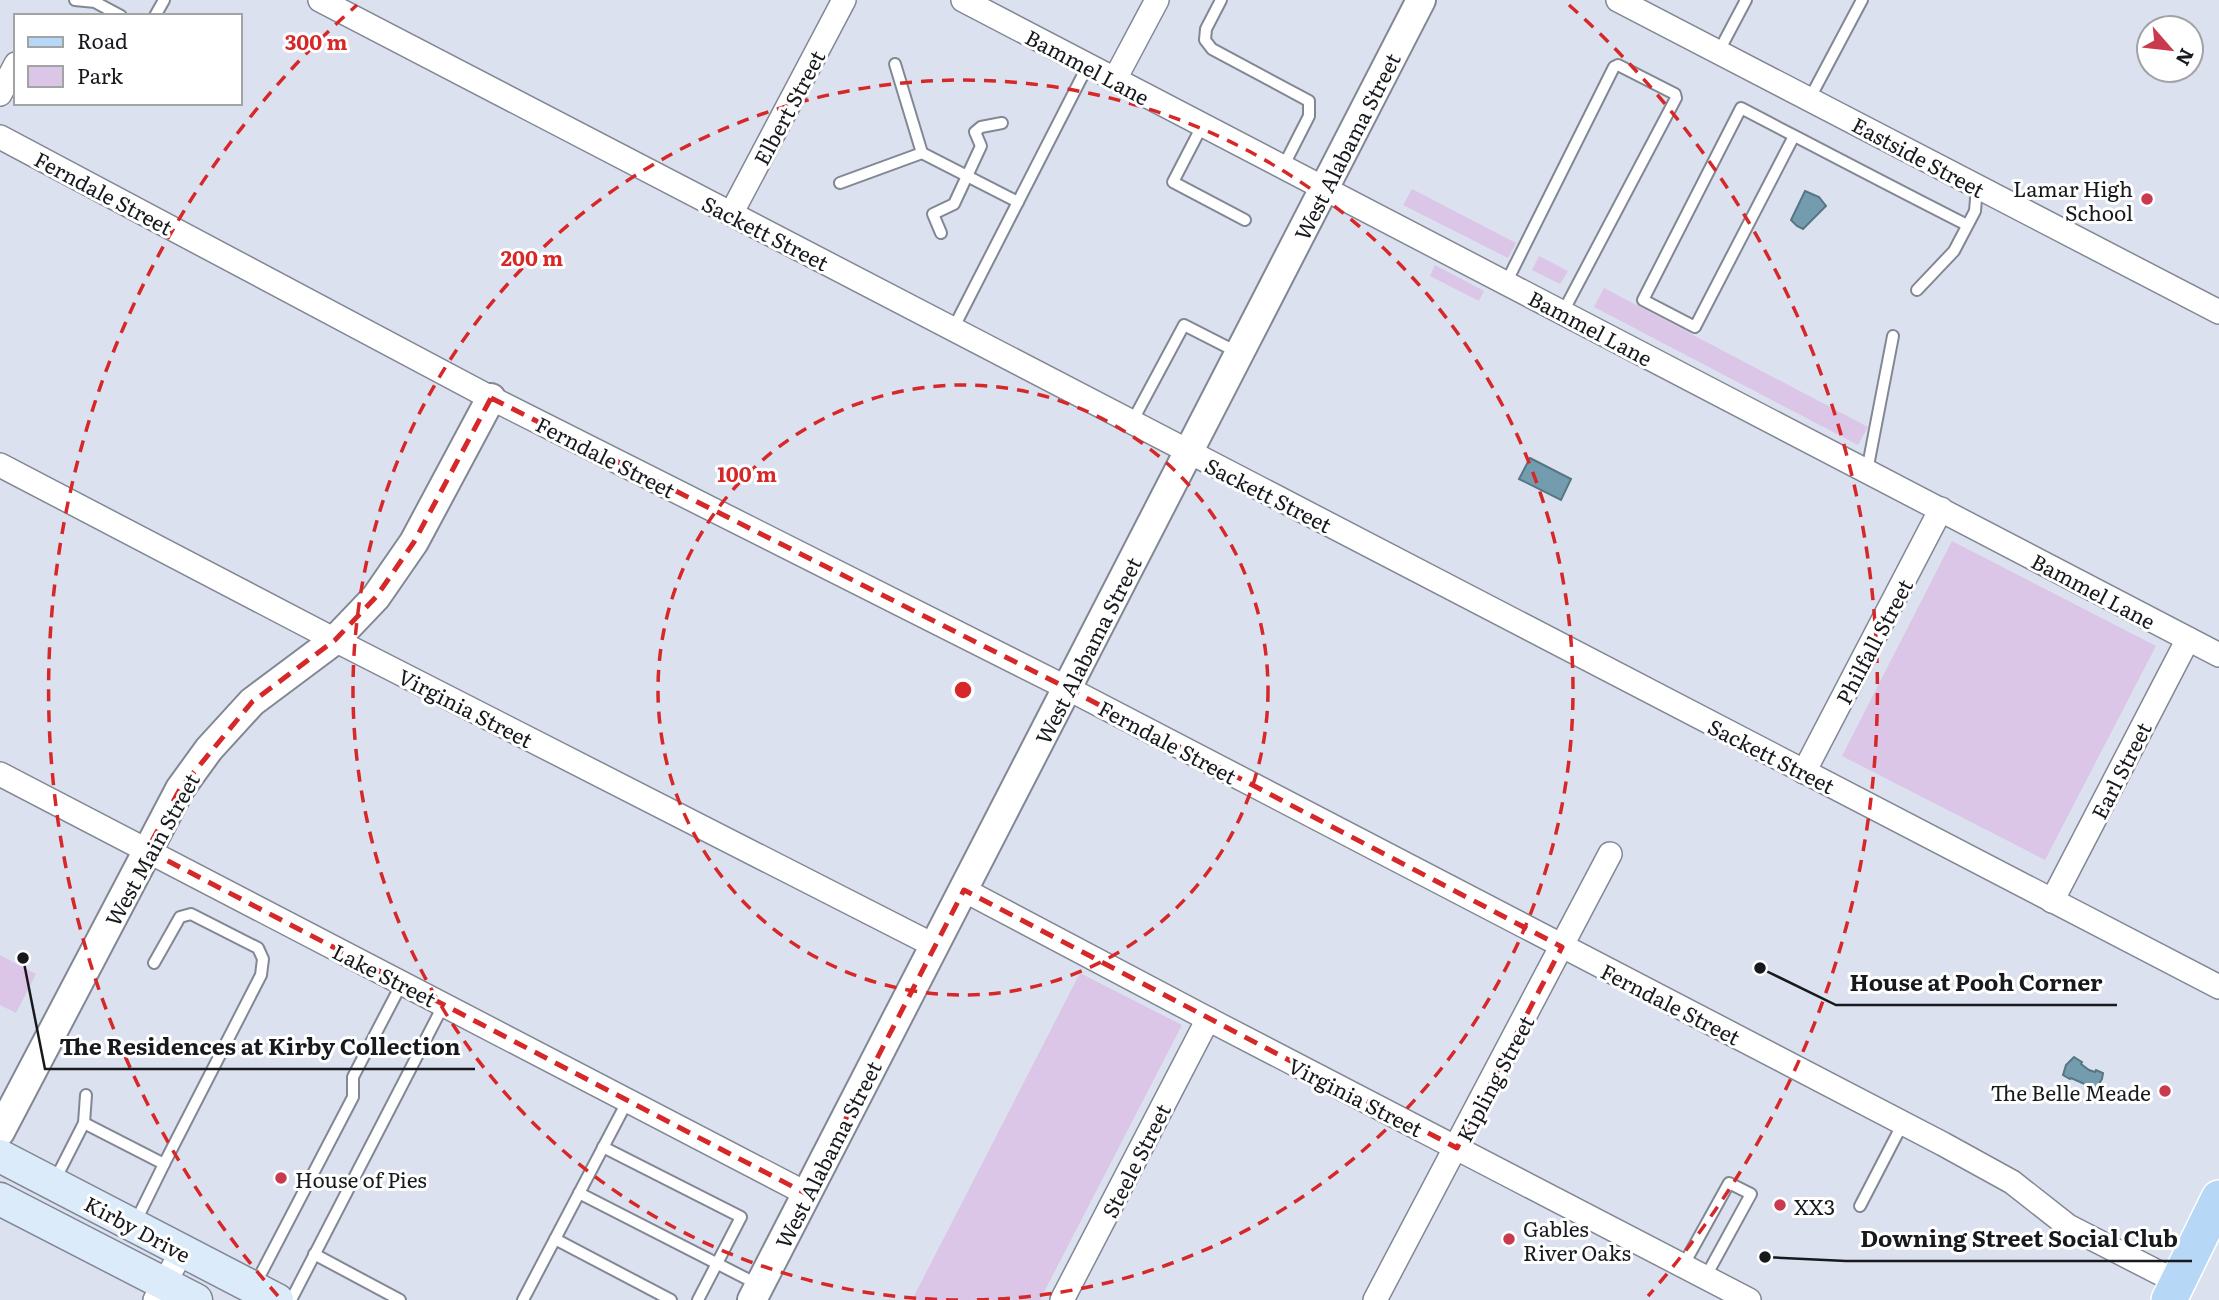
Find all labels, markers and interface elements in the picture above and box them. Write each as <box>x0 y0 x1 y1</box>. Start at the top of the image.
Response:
legend <box>14 14 242 105</box>
north arrow <box>2135 14 2205 84</box>
street label: Bammel Lane <box>1021 20 1156 112</box>
text: Road <box>77 24 128 55</box>
text: 300 m <box>285 25 347 56</box>
street label: Elbert Street <box>745 43 832 170</box>
text: N <box>2170 44 2202 71</box>
street label: West Alabama Street <box>1285 46 1407 245</box>
text: Park <box>77 59 123 90</box>
street label: Eastside Street <box>1847 108 1991 204</box>
street label: Ferndale Street <box>29 142 179 242</box>
place label: Lamar High School <box>2013 172 2133 227</box>
street label: Sackett Street <box>697 187 835 277</box>
marker: Lamar High School <box>2139 191 2155 207</box>
text: 200 m <box>501 241 563 272</box>
street label: Bammel Lane <box>1524 281 1659 373</box>
street label: Ferndale Street <box>531 408 681 505</box>
street label: Sackett Street <box>1200 449 1338 539</box>
text: 100 m <box>717 457 777 488</box>
street label: Bammel Lane <box>2027 544 2162 636</box>
street label: West Alabama Street <box>1026 550 1148 749</box>
street label: Philfall Street <box>1827 572 1919 709</box>
street label: Virginia Street <box>393 660 539 754</box>
centre of rings <box>951 678 975 702</box>
street label: Ferndale Street <box>1093 691 1243 791</box>
street label: Sackett Street <box>1703 710 1841 800</box>
street label: Earl Street <box>2082 716 2158 824</box>
street label: West Main Street <box>96 766 206 931</box>
street label: Lake Street <box>328 935 443 1014</box>
street label: Ferndale Street <box>1596 955 1746 1052</box>
callout: House at Pooh Corner <box>1836 961 2117 1005</box>
text: House at Pooh Corner <box>1850 964 2103 998</box>
street label: Kipling Street <box>1448 1009 1541 1147</box>
callout: The Residences at Kirby Collection <box>45 1025 475 1069</box>
text: The Residences at Kirby Collection <box>59 1028 461 1062</box>
street label: Virginia Street <box>1283 1049 1429 1143</box>
street label: West Alabama Street <box>766 1054 888 1253</box>
place label: The Belle Meade <box>1990 1076 2151 1107</box>
marker: The Belle Meade <box>2157 1083 2173 1099</box>
street label: Steele Street <box>1093 1097 1177 1222</box>
place label: House of Pies <box>295 1163 427 1194</box>
marker: House of Pies <box>273 1170 289 1186</box>
street label: Kirby Drive <box>79 1187 197 1269</box>
place label: XX3 <box>1794 1190 1835 1221</box>
marker: XX3 <box>1772 1197 1788 1213</box>
place label: Gables River Oaks <box>1523 1212 1631 1267</box>
callout: Downing Street Social Club <box>1846 1217 2192 1261</box>
text: Downing Street Social Club <box>1860 1220 2178 1254</box>
marker: Gables River Oaks <box>1501 1231 1517 1247</box>

